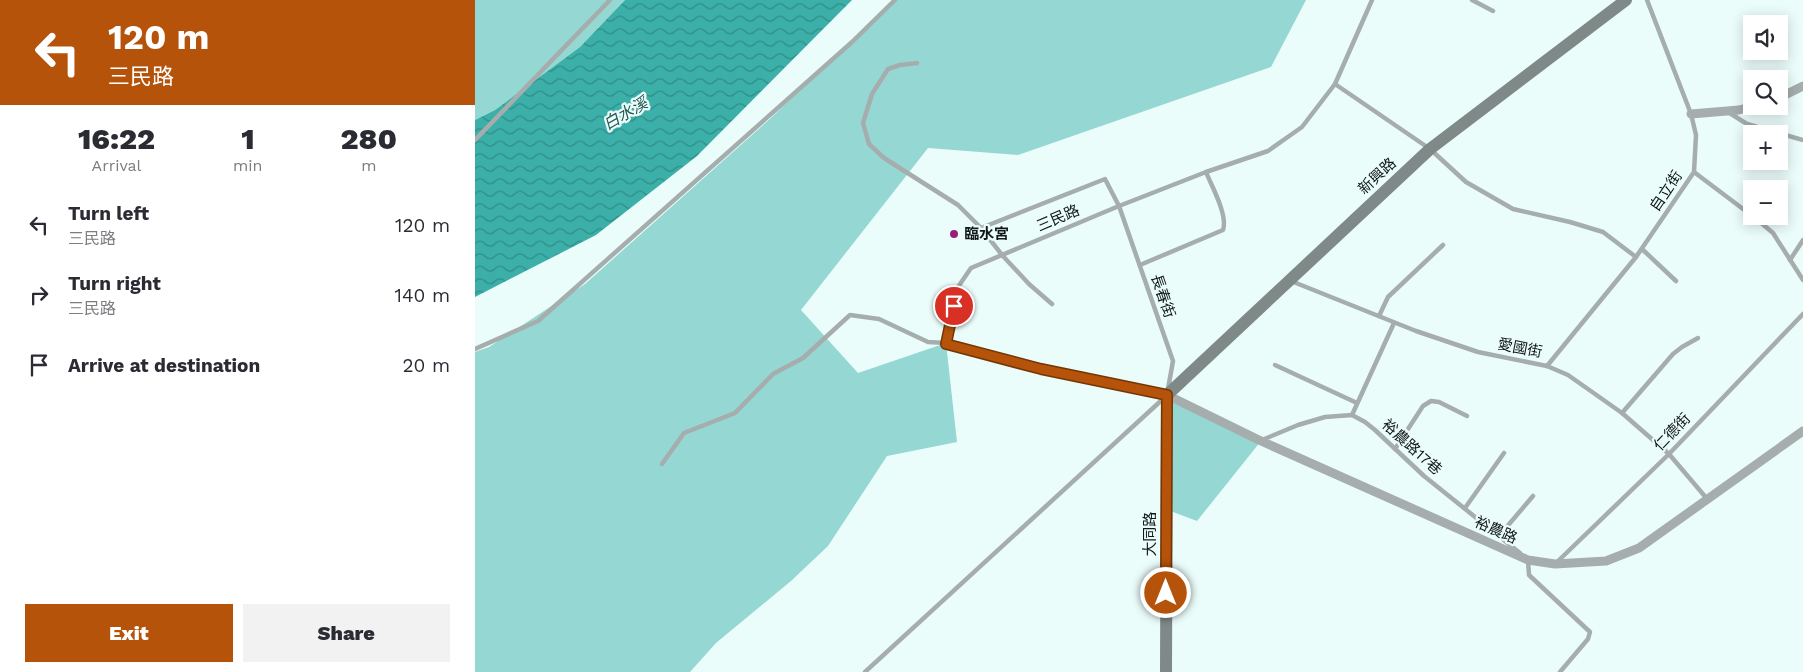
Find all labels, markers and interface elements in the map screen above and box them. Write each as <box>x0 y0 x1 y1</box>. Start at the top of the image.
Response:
map controls <box>1743 15 1788 225</box>
button: sound <box>1743 15 1788 60</box>
text: 120 m <box>108 16 209 58</box>
icon: left <box>25 20 90 85</box>
text: 三民路 <box>108 64 174 89</box>
button: search <box>1743 70 1788 115</box>
water label: 白水溪 <box>600 92 653 134</box>
text: 16:22 <box>78 121 155 156</box>
text: 1 <box>241 121 255 156</box>
text: 280 <box>341 121 397 156</box>
button: + <box>1743 125 1788 170</box>
street label: 新興路 <box>1354 154 1400 198</box>
text: Arrival <box>92 156 142 175</box>
text: min <box>233 156 263 175</box>
text: m <box>361 156 376 175</box>
street label: 自立街 <box>1646 167 1686 215</box>
button: − <box>1743 180 1788 225</box>
street label: 三民路 <box>1034 201 1082 235</box>
text: Turn left <box>68 202 149 225</box>
icon: left <box>25 211 53 239</box>
text: 120 m <box>395 214 450 237</box>
place label: 臨水宮 <box>964 225 1009 243</box>
marker: 臨水宮 <box>948 228 960 240</box>
text: 三民路 <box>68 229 116 248</box>
text: Turn right <box>68 272 161 295</box>
street label: 長春街 <box>1147 272 1179 320</box>
icon: right <box>25 281 53 309</box>
text: 140 m <box>395 284 450 307</box>
pin <box>933 285 975 327</box>
icon: arrive <box>940 292 968 320</box>
text: 三民路 <box>68 299 116 318</box>
street label: 愛國街 <box>1496 335 1544 361</box>
icon: arrive <box>25 351 53 379</box>
text: Arrive at destination <box>68 354 260 377</box>
text: 20 m <box>403 354 450 377</box>
street label: 仁德街 <box>1650 410 1694 454</box>
street label: 裕農路17巷 <box>1378 415 1446 479</box>
street label: 大同路 <box>1141 511 1159 557</box>
street label: 裕農路 <box>1472 513 1520 547</box>
position arrow <box>1139 566 1191 618</box>
button: Exit <box>25 604 233 662</box>
button: Share <box>243 604 450 662</box>

